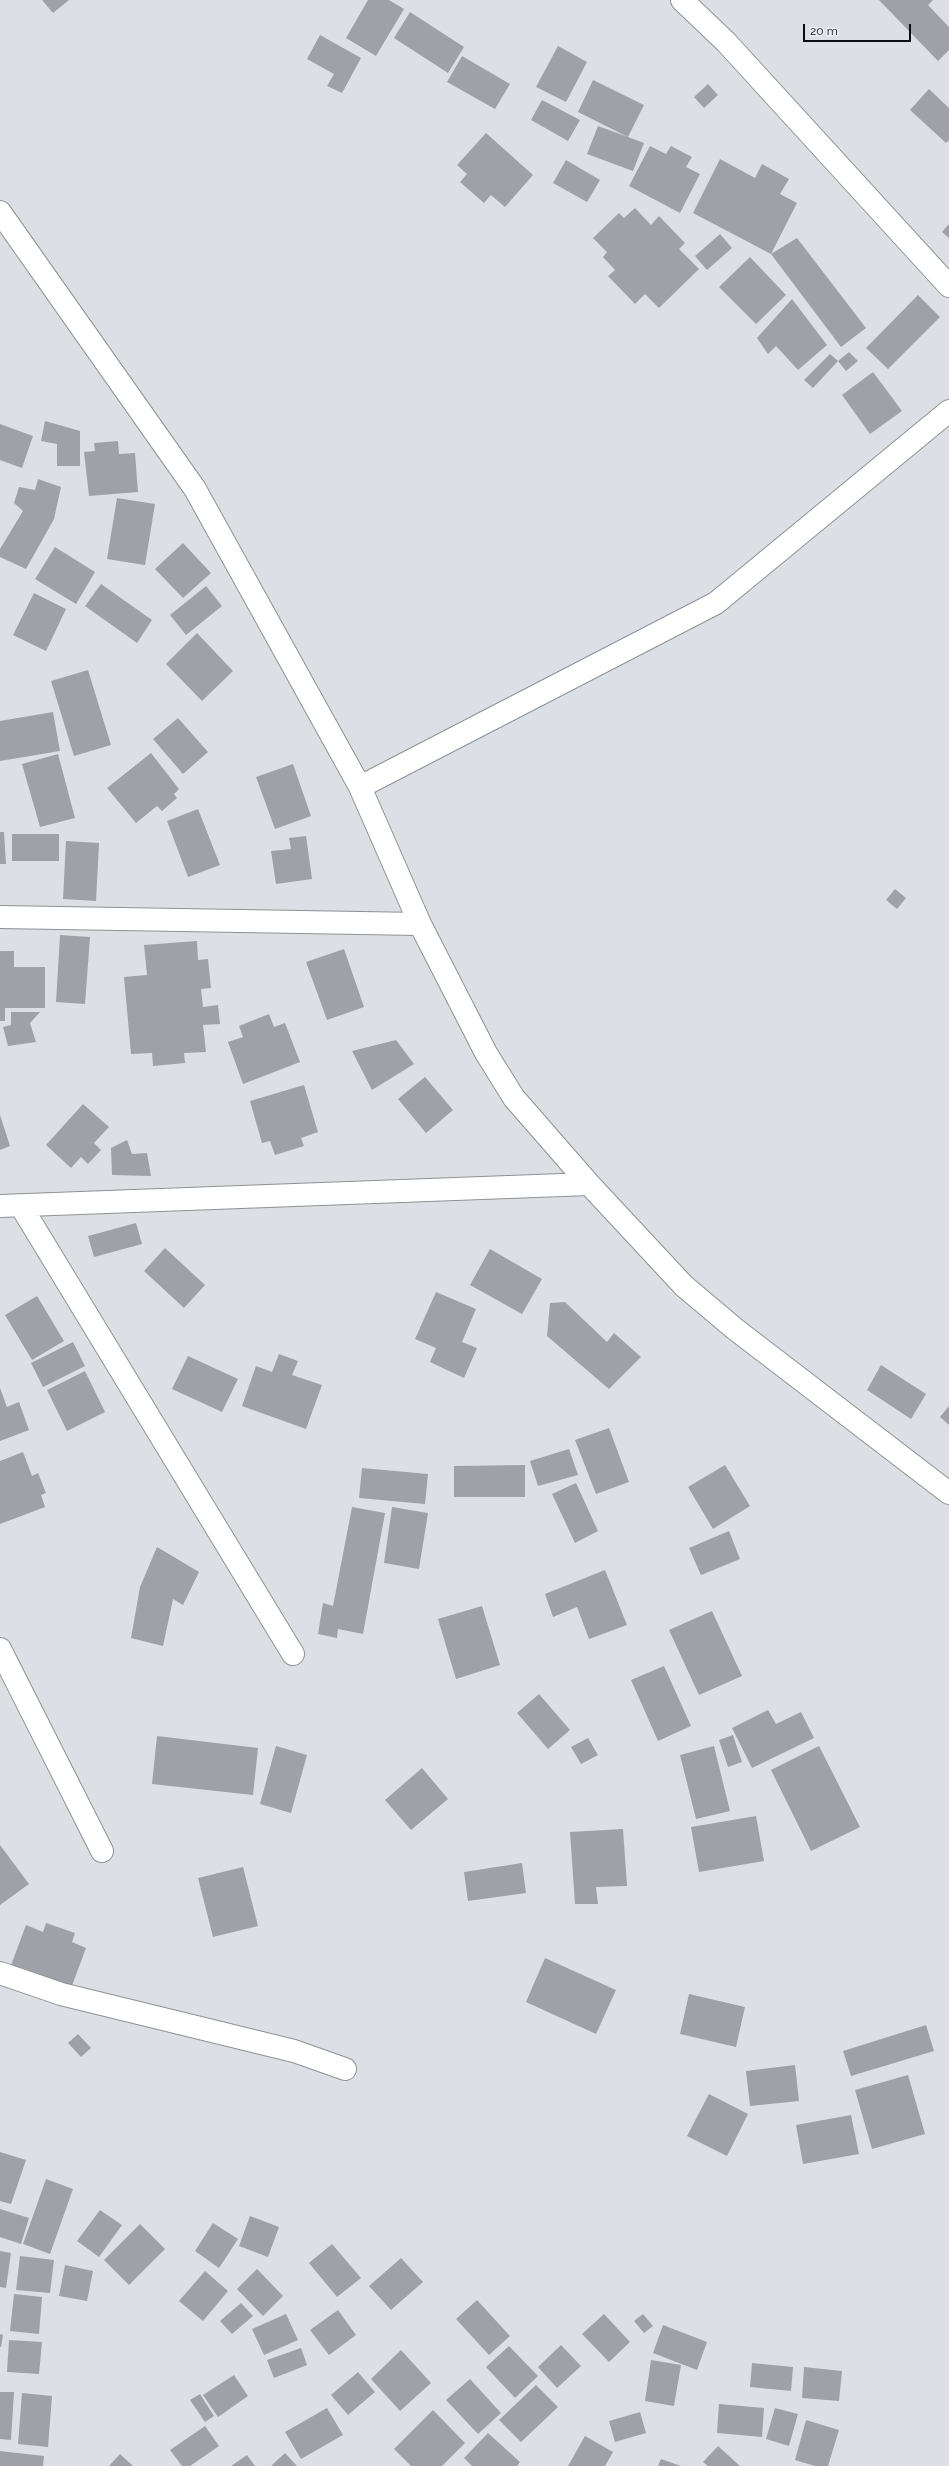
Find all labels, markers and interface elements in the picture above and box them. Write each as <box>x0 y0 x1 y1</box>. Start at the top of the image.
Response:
scale bar <box>805 16 913 42</box>
text: 20 m <box>810 24 838 38</box>

